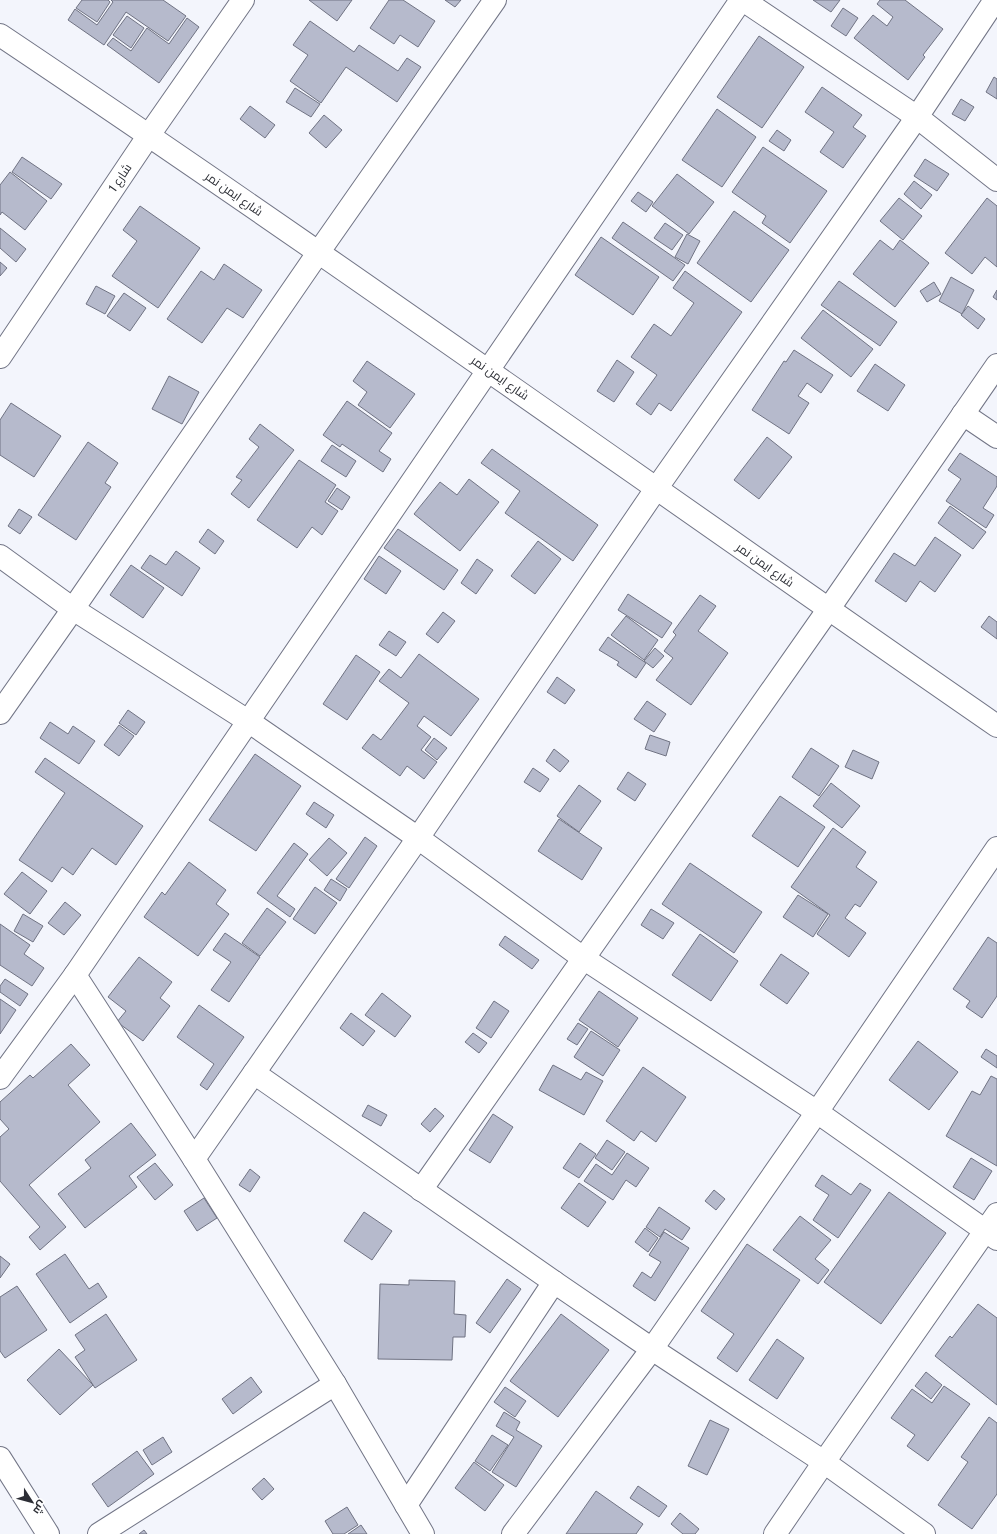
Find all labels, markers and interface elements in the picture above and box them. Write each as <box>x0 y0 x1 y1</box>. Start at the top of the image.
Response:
street label: شارع 1 <box>106 161 135 195</box>
street label: شارع ايمن نمر <box>201 169 265 220</box>
street label: شارع ايمن نمر <box>467 353 531 404</box>
street label: شارع ايمن نمر <box>732 540 796 591</box>
north arrow <box>12 1482 52 1522</box>
text: ش <box>30 1498 49 1517</box>

